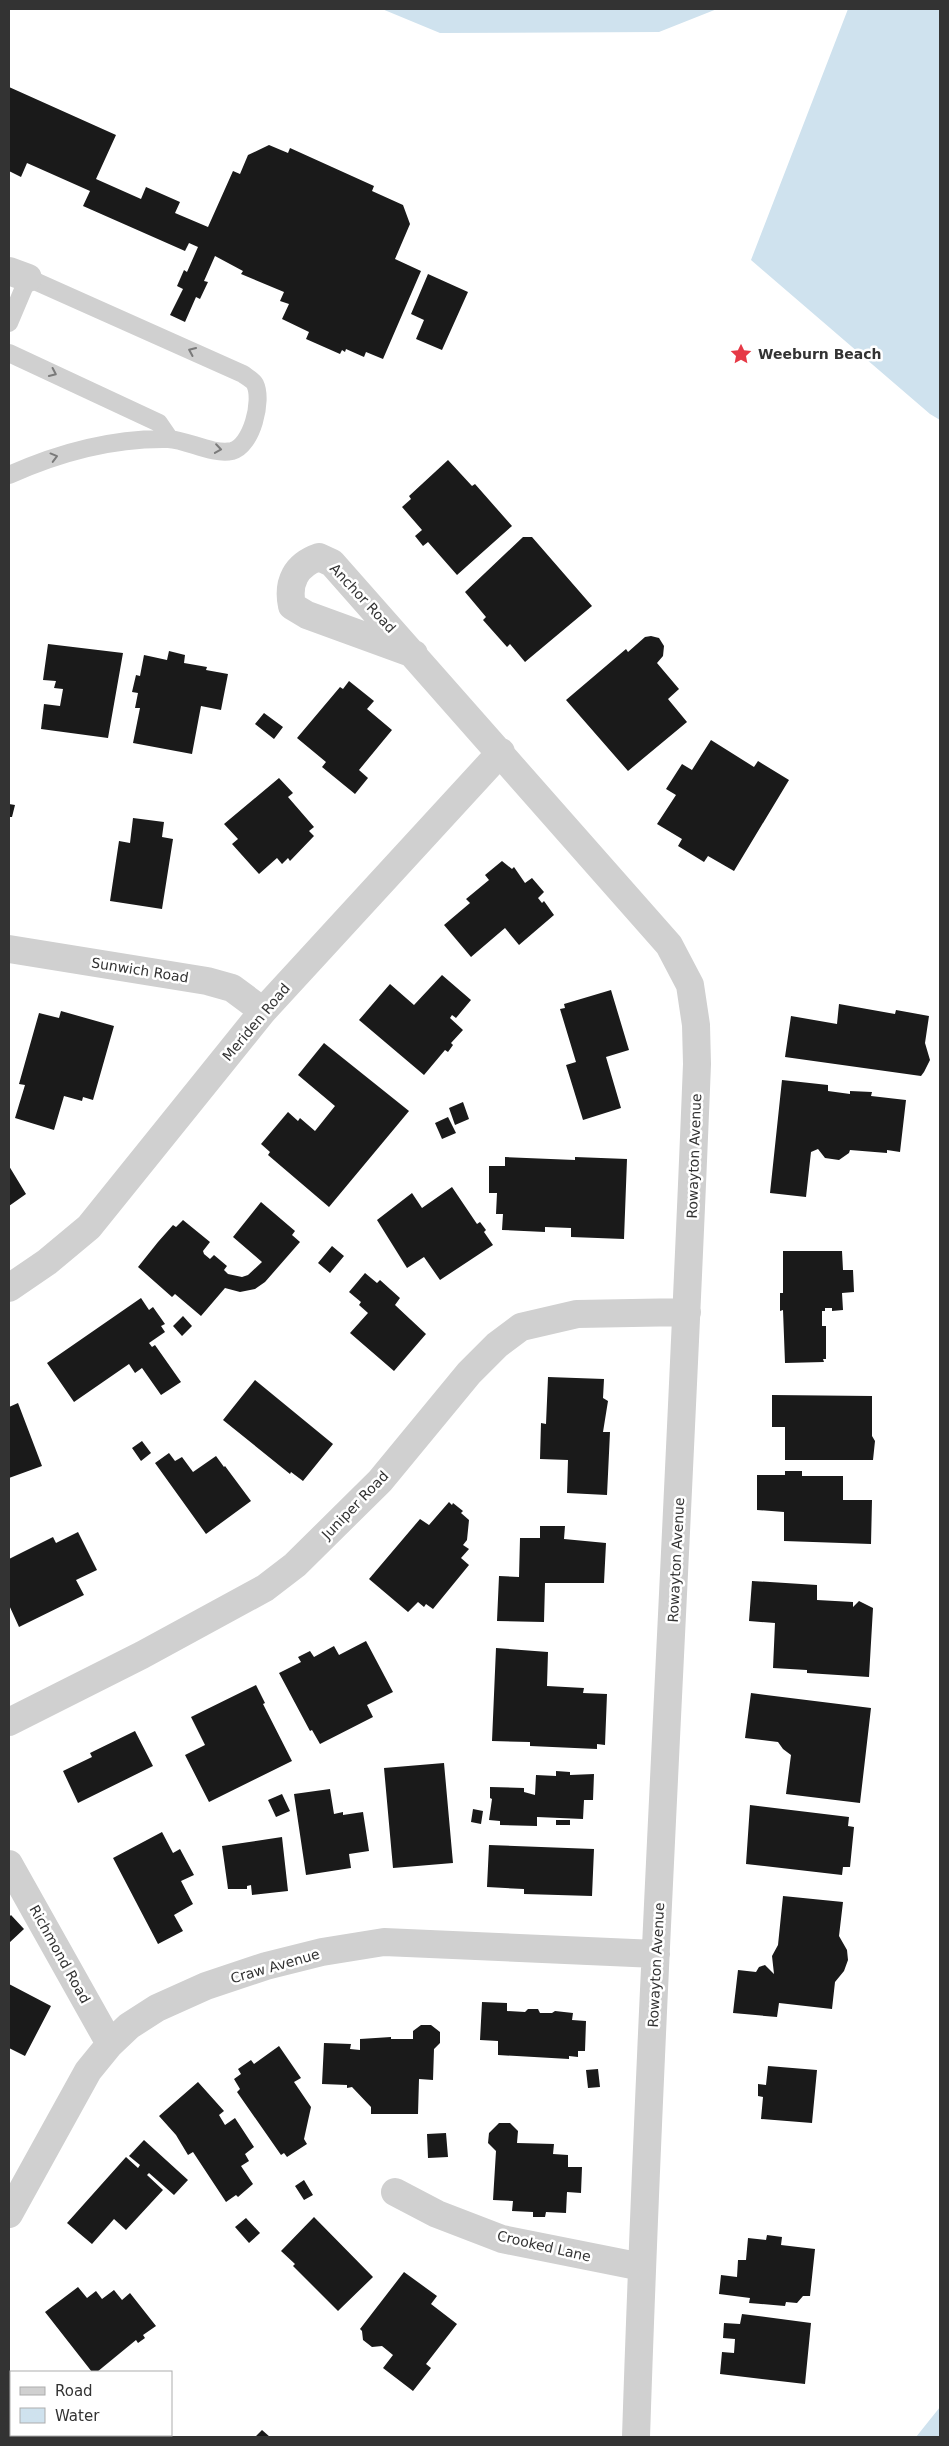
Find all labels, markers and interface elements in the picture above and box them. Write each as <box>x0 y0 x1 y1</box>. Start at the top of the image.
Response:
place icon: Weeburn Beach <box>728 341 754 367</box>
one-way arrow <box>188 346 197 357</box>
place label: Weeburn Beach <box>758 346 882 362</box>
one-way arrow <box>48 367 57 377</box>
one-way arrow <box>214 444 222 454</box>
one-way arrow <box>50 453 58 463</box>
street label: Anchor Road <box>327 560 399 636</box>
street label: Sunwich Road <box>90 954 190 986</box>
street label: Meriden Road <box>219 980 293 1064</box>
street label: Rowayton Avenue <box>684 1093 704 1219</box>
street label: Juniper Road <box>318 1468 392 1543</box>
street label: Rowayton Avenue <box>665 1497 687 1623</box>
street label: Richmond Road <box>26 1902 94 2006</box>
street label: Rowayton Avenue <box>645 1902 667 2028</box>
street label: Craw Avenue <box>229 1946 321 1986</box>
street label: Crooked Lane <box>496 2227 592 2265</box>
legend <box>10 2371 172 2436</box>
text: Road <box>55 2382 93 2400</box>
text: Water <box>55 2407 100 2425</box>

